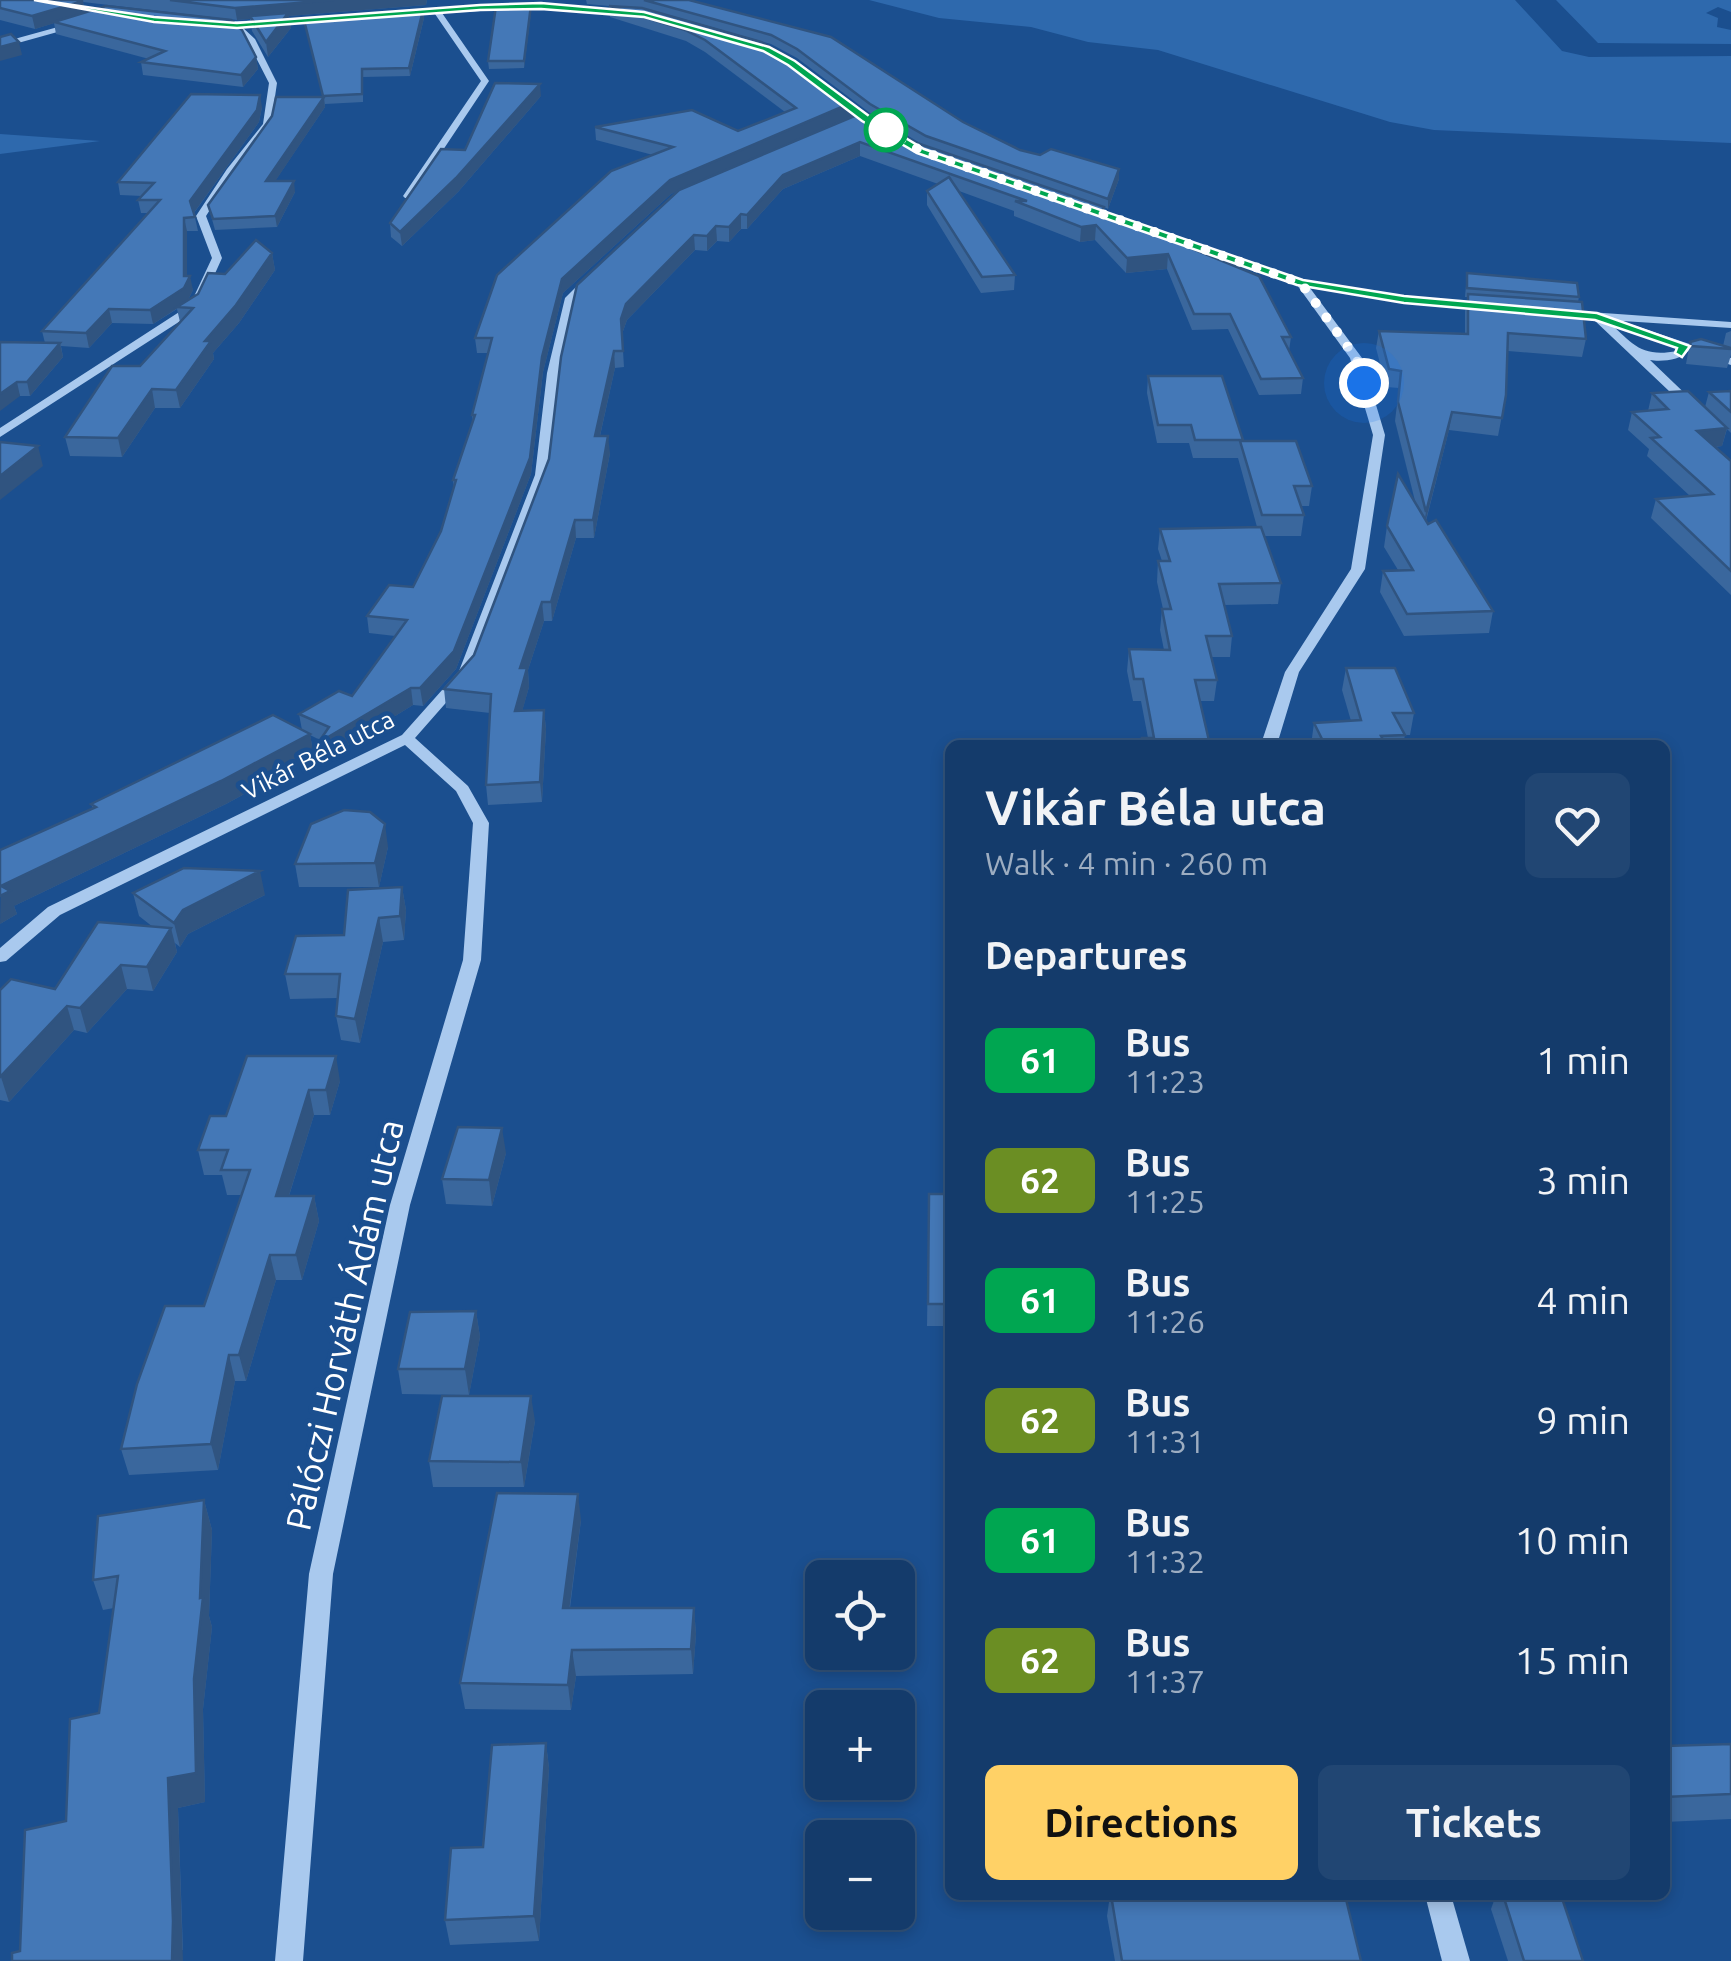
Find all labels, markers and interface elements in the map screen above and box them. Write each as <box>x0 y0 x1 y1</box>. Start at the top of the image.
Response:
unlabelled marker <box>865 109 907 151</box>
your location <box>1339 358 1389 408</box>
street label: Vikár Béla utca <box>237 705 399 805</box>
button: heart <box>1525 773 1630 878</box>
text: Vikár Béla utca <box>985 780 1326 834</box>
text: Walk · 4 min · 260 m <box>985 845 1268 881</box>
text: Departures <box>985 934 1187 976</box>
text: Bus <box>1125 1021 1190 1063</box>
text: 1 min <box>1536 1039 1630 1081</box>
text: 61 <box>1020 1040 1060 1080</box>
text: 11:23 <box>1125 1063 1205 1099</box>
street label: Pálóczi Horváth Ádám utca <box>276 1115 411 1534</box>
text: Bus <box>1125 1141 1190 1183</box>
text: 3 min <box>1536 1159 1630 1201</box>
text: 62 <box>1020 1160 1060 1200</box>
text: 11:25 <box>1125 1183 1205 1219</box>
text: Bus <box>1125 1261 1190 1303</box>
text: 4 min <box>1536 1279 1630 1321</box>
text: 61 <box>1020 1280 1060 1320</box>
text: 11:26 <box>1125 1303 1205 1339</box>
text: Bus <box>1125 1381 1190 1423</box>
text: 9 min <box>1536 1399 1630 1441</box>
text: 62 <box>1020 1400 1060 1440</box>
text: 11:31 <box>1125 1423 1205 1459</box>
text: Bus <box>1125 1501 1190 1543</box>
text: 10 min <box>1515 1519 1630 1561</box>
text: 61 <box>1020 1520 1060 1560</box>
text: 11:32 <box>1125 1543 1205 1579</box>
map controls <box>805 1560 915 1930</box>
button: locate <box>805 1560 915 1670</box>
text: Bus <box>1125 1621 1190 1663</box>
text: 15 min <box>1515 1639 1630 1681</box>
text: 62 <box>1020 1640 1060 1680</box>
text: 11:37 <box>1125 1663 1205 1699</box>
button: + <box>805 1690 915 1800</box>
button: Directions <box>985 1765 1298 1880</box>
button: Tickets <box>1318 1765 1630 1880</box>
button: − <box>805 1820 915 1930</box>

